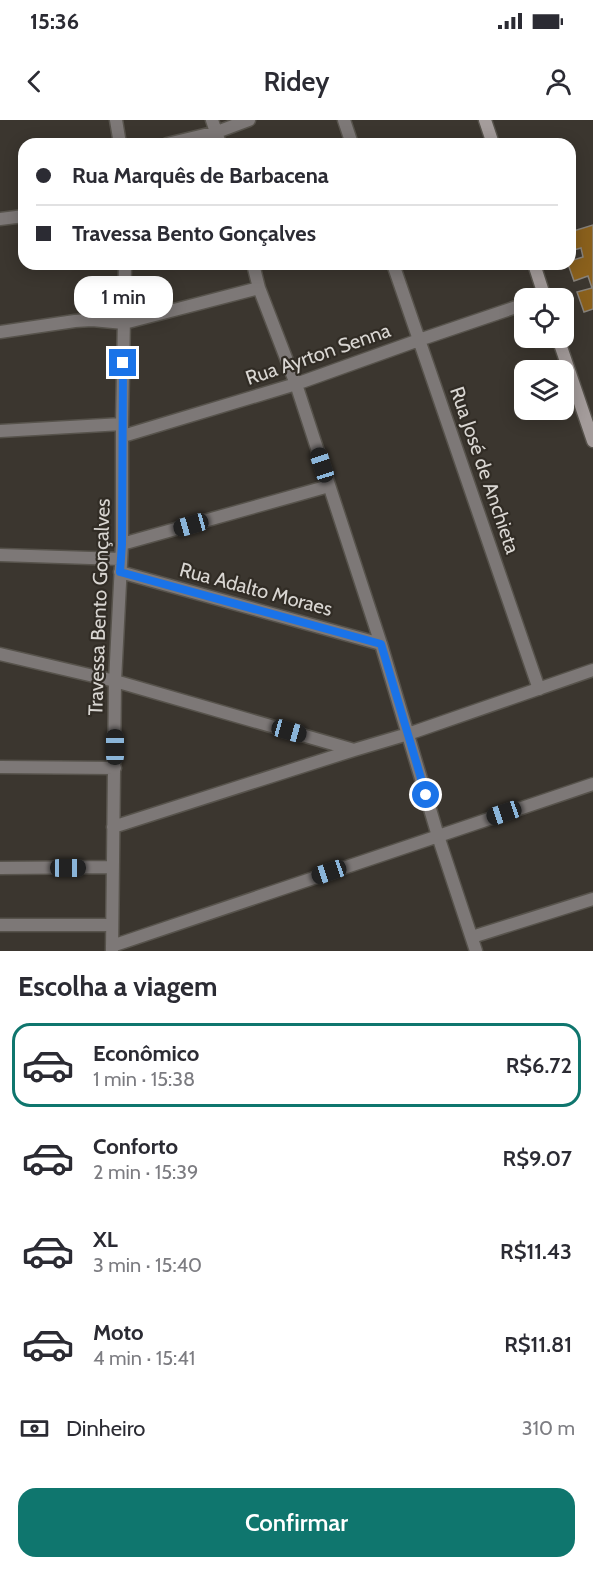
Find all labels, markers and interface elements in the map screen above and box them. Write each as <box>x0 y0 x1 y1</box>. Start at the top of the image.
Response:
text: 15:36 <box>30 8 79 35</box>
icon: back <box>18 65 51 98</box>
text: Ridey <box>264 65 329 98</box>
icon: person <box>542 65 575 98</box>
text: Rua Marquês de Barbacena <box>72 162 329 189</box>
text: Travessa Bento Gonçalves <box>72 220 316 247</box>
callout: 1 min <box>74 276 172 318</box>
text: 1 min <box>101 285 146 309</box>
map controls <box>514 288 574 420</box>
button: locate <box>514 288 574 348</box>
street label: Rua Ayrton Senna <box>242 318 394 390</box>
route end <box>109 349 136 376</box>
button: layers <box>514 360 574 420</box>
street label: Rua José de Anchieta <box>445 383 525 557</box>
car <box>308 445 336 485</box>
street label: Travessa Bento Gonçalves <box>83 498 115 716</box>
car <box>171 511 211 539</box>
street label: Rua Adalto Moraes <box>177 557 335 621</box>
car <box>269 717 309 745</box>
car <box>106 729 124 765</box>
route start <box>412 781 439 808</box>
car <box>484 799 524 827</box>
car <box>309 858 349 886</box>
car <box>50 859 86 877</box>
text: Escolha a viagem <box>18 970 217 1003</box>
icon: car <box>21 1038 75 1092</box>
text: Econômico <box>93 1040 199 1067</box>
text: R$6.72 <box>506 1052 572 1079</box>
text: 1 min · 15:38 <box>93 1067 195 1091</box>
icon: car <box>21 1131 75 1185</box>
text: Conforto <box>93 1133 178 1160</box>
text: R$9.07 <box>503 1145 572 1172</box>
text: 2 min · 15:39 <box>93 1160 198 1184</box>
icon: car <box>21 1224 75 1278</box>
text: XL <box>93 1226 118 1253</box>
text: R$11.43 <box>500 1238 572 1265</box>
text: 3 min · 15:40 <box>93 1253 202 1277</box>
icon: car <box>21 1317 75 1371</box>
text: Moto <box>93 1319 144 1346</box>
text: R$11.81 <box>504 1331 572 1358</box>
text: 4 min · 15:41 <box>93 1346 195 1370</box>
icon: cash <box>18 1412 51 1445</box>
text: Dinheiro <box>66 1415 145 1442</box>
text: 310 m <box>522 1416 575 1440</box>
button: Confirmar <box>18 1488 575 1557</box>

